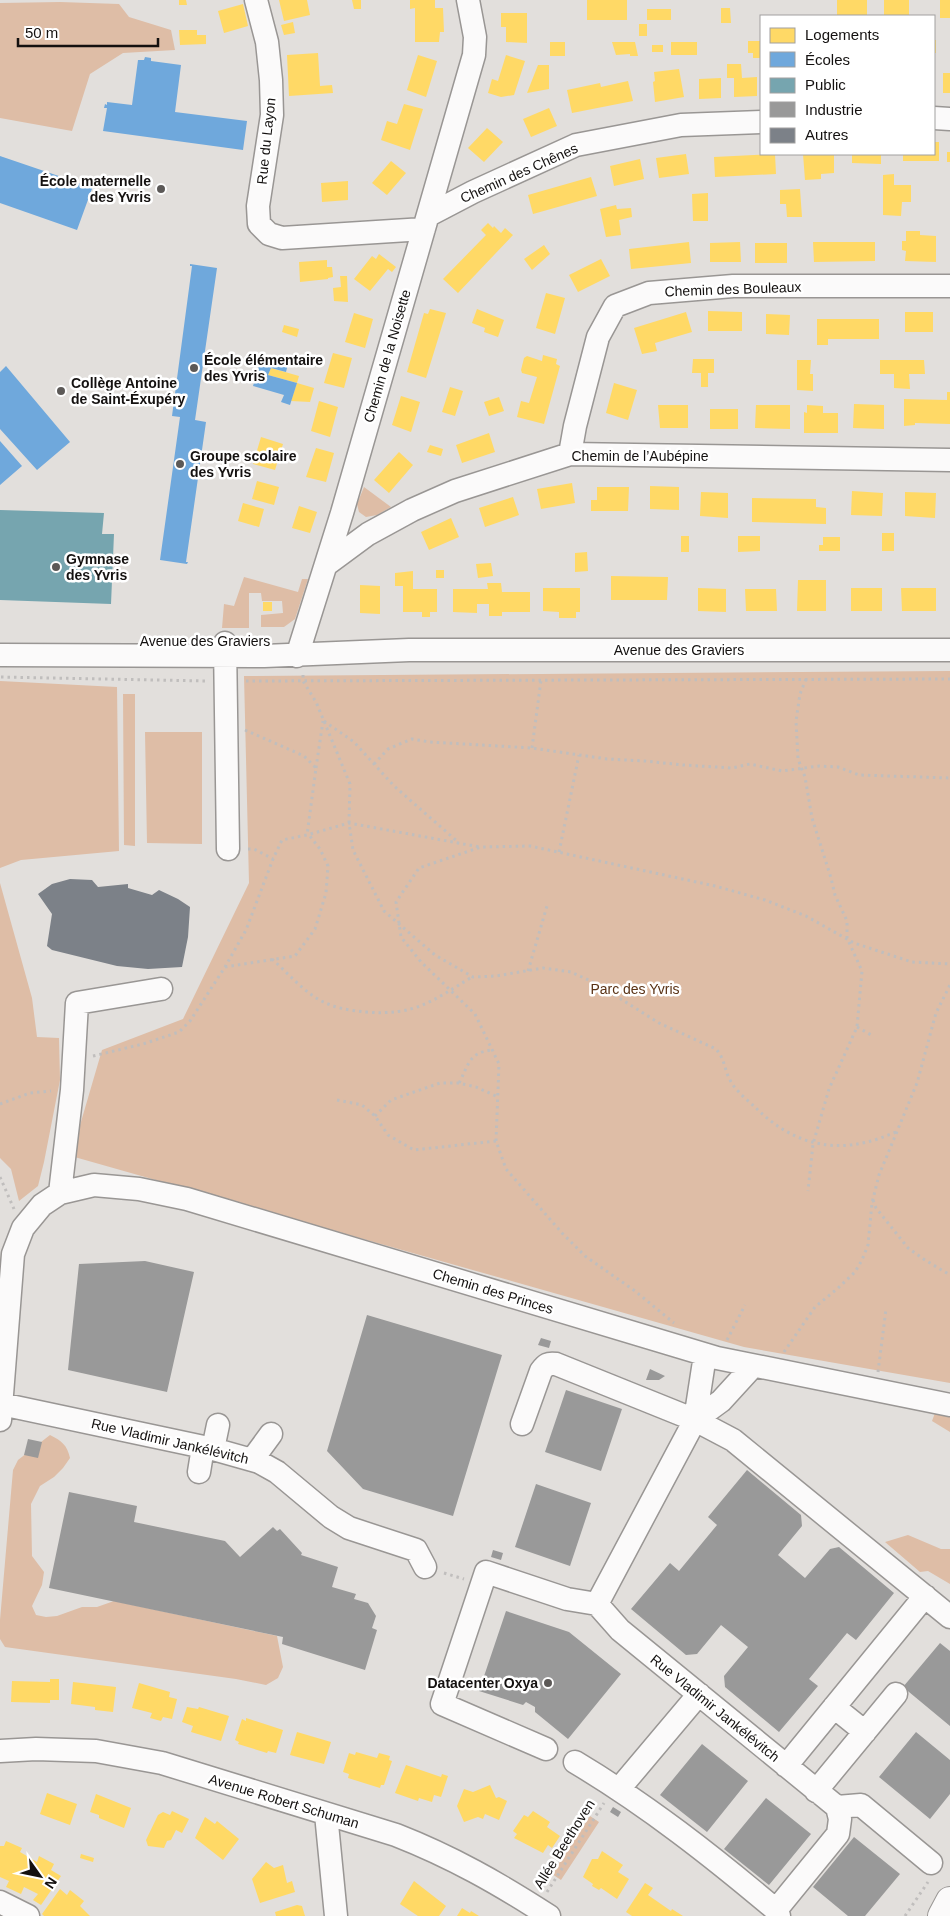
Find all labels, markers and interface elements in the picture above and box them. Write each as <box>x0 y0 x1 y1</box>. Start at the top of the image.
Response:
scale bar <box>18 15 158 47</box>
legend <box>760 15 935 155</box>
text: 50 m <box>25 24 58 41</box>
text: Logements <box>805 26 879 43</box>
text: Écoles <box>805 51 850 68</box>
text: Public <box>805 76 846 93</box>
street label: Rue du Layon <box>253 97 279 185</box>
text: Industrie <box>805 101 863 118</box>
text: Autres <box>805 126 848 143</box>
street label: Chemin des Chênes <box>458 140 580 206</box>
place label: École maternelle des Yvris <box>40 173 151 205</box>
marker: École maternelle des Yvris <box>155 183 167 195</box>
street label: Chemin des Bouleaux <box>664 279 802 299</box>
street label: Chemin de la Noisette <box>360 287 414 424</box>
place label: École élémentaire des Yvris <box>204 352 323 384</box>
marker: École élémentaire des Yvris <box>188 362 200 374</box>
place label: Collège Antoine de Saint-Éxupéry <box>71 375 186 407</box>
marker: Collège Antoine de Saint-Éxupéry <box>55 385 67 397</box>
place label: Groupe scolaire des Yvris <box>190 448 297 480</box>
street label: Chemin de l’Aubépine <box>572 448 709 464</box>
marker: Groupe scolaire des Yvris <box>174 458 186 470</box>
place label: Gymnase des Yvris <box>66 551 129 583</box>
marker: Gymnase des Yvris <box>50 561 62 573</box>
street label: Avenue des Graviers <box>140 633 270 649</box>
street label: Avenue des Graviers <box>614 642 744 658</box>
park label: Parc des Yvris <box>590 981 680 997</box>
street label: Chemin des Princes <box>431 1265 555 1317</box>
street label: Rue Vladimir Jankélévitch <box>90 1415 250 1467</box>
street label: Rue Vladimir Jankélévitch <box>647 1651 783 1765</box>
place label: Datacenter Oxya <box>427 1675 538 1691</box>
marker: Datacenter Oxya <box>542 1677 554 1689</box>
street label: Avenue Robert Schuman <box>207 1771 361 1831</box>
street label: Allée Beethoven <box>530 1797 598 1891</box>
north arrow <box>15 1851 65 1901</box>
text: N <box>41 1874 60 1892</box>

